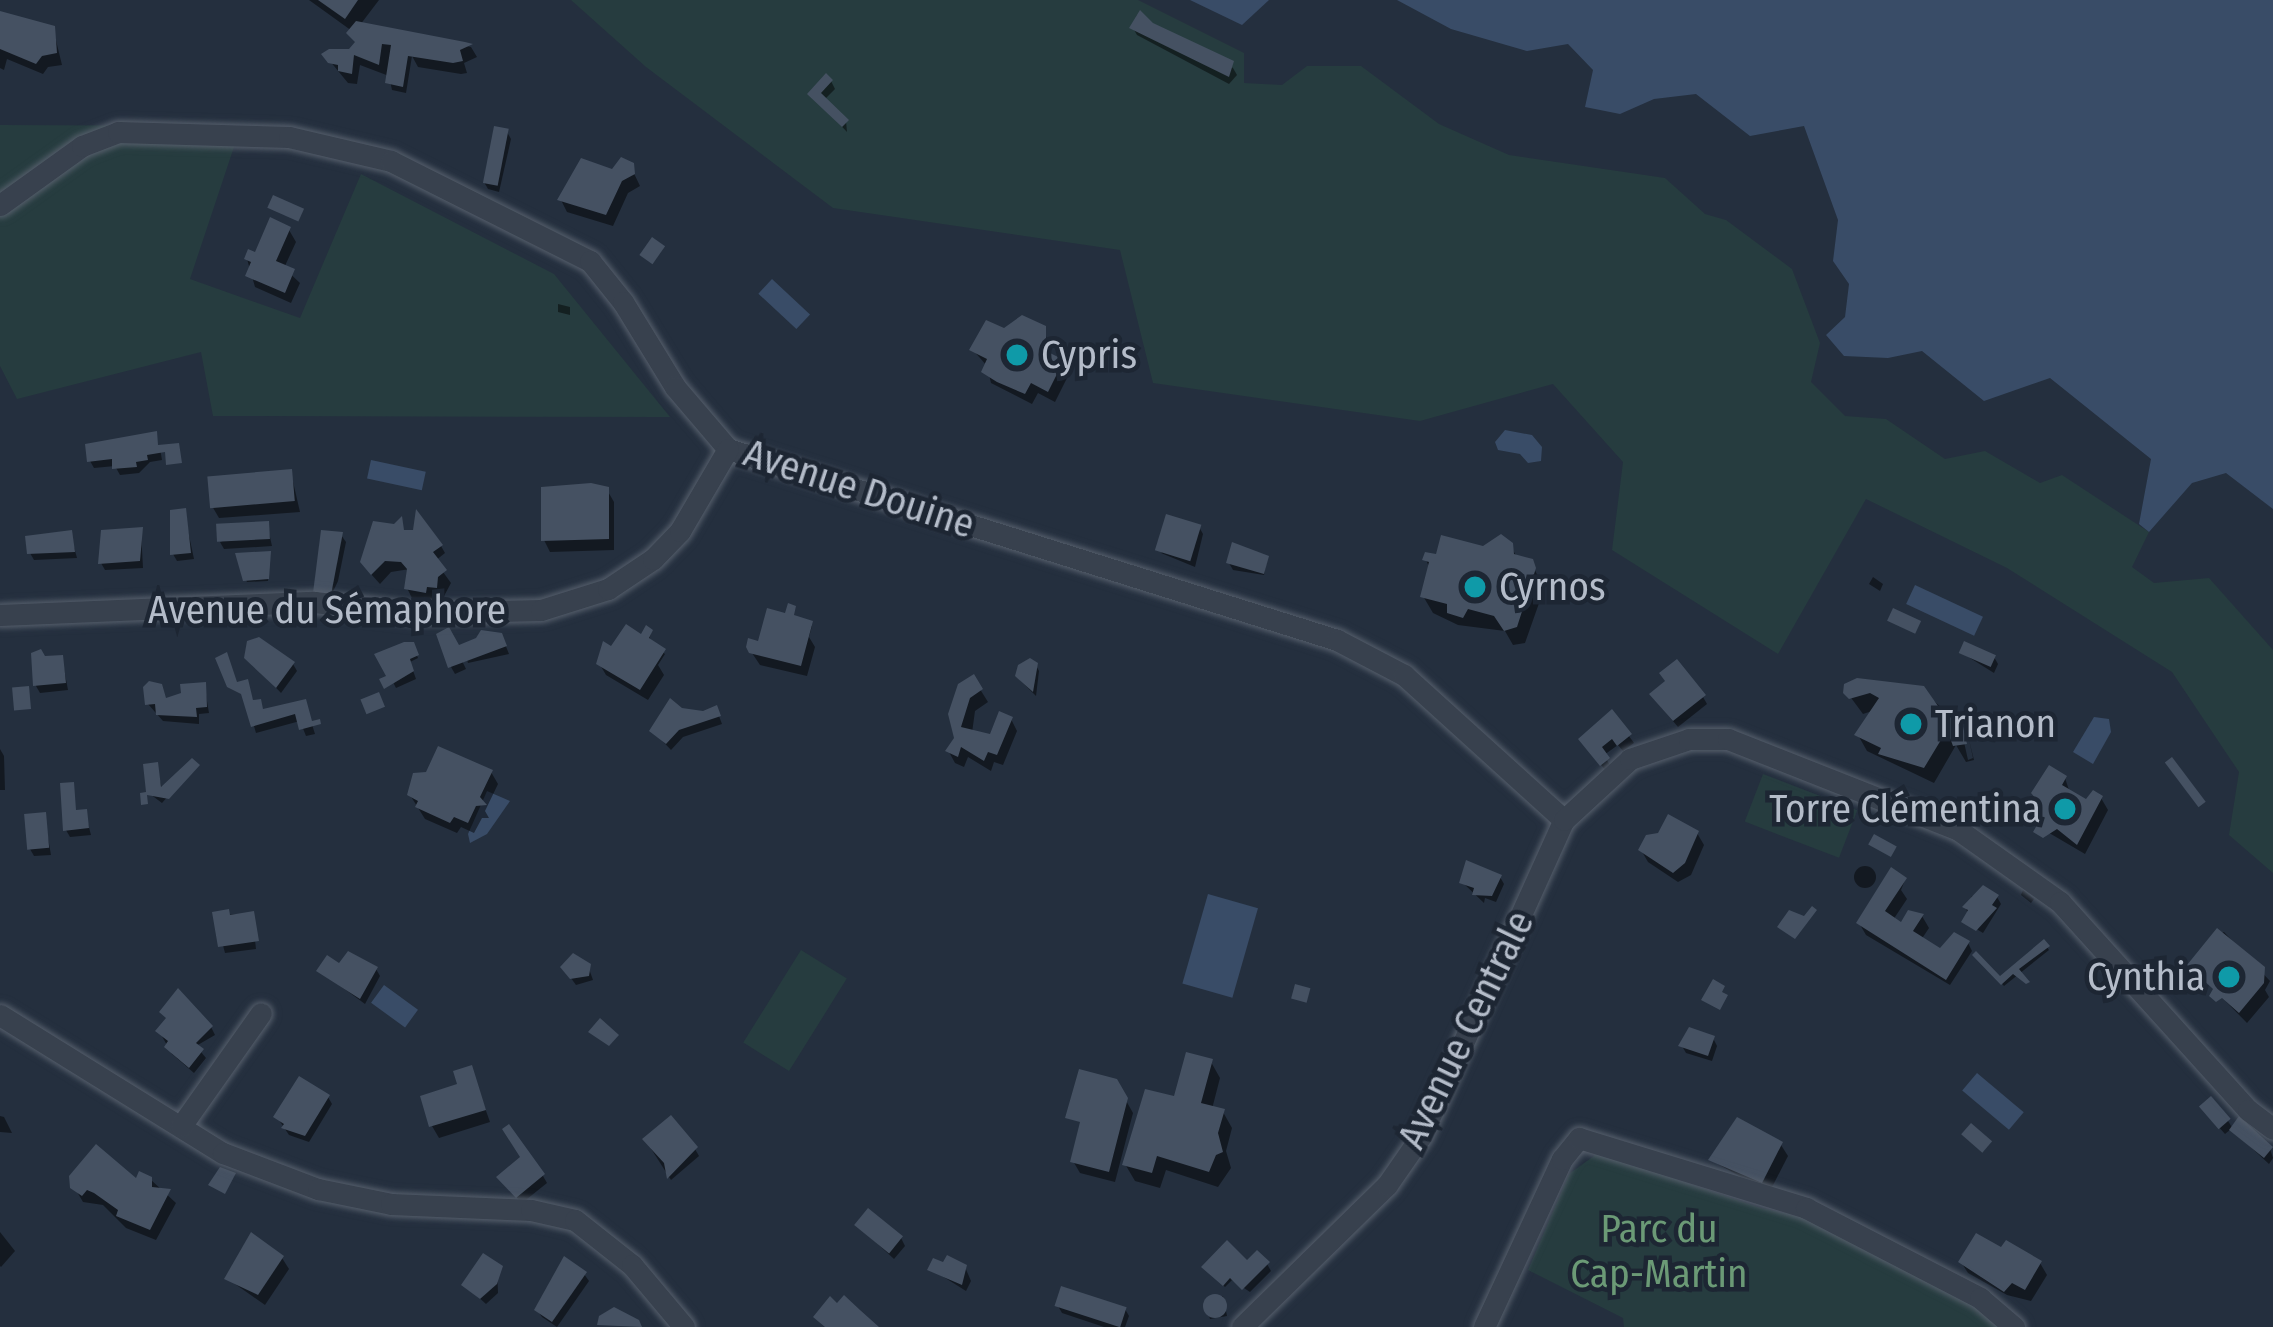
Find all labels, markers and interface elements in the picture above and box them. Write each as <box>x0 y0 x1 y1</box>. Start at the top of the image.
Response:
place label: Cypris <box>1041 332 1137 378</box>
marker: Cypris <box>1004 342 1030 368</box>
street label: Avenue Douine <box>738 430 980 548</box>
place label: Cyrnos <box>1499 564 1606 610</box>
marker: Cyrnos <box>1462 574 1488 600</box>
street label: Avenue du Sémaphore <box>148 587 506 633</box>
place label: Trianon <box>1935 701 2056 747</box>
marker: Trianon <box>1898 711 1924 737</box>
place label: Torre Clémentina <box>1769 786 2041 832</box>
marker: Torre Clémentina <box>2052 796 2078 822</box>
street label: Avenue Centrale <box>1388 904 1544 1156</box>
place label: Cynthia <box>2087 954 2205 1000</box>
marker: Cynthia <box>2216 964 2242 990</box>
park label: Parc du Cap-Martin <box>1570 1207 1748 1298</box>

